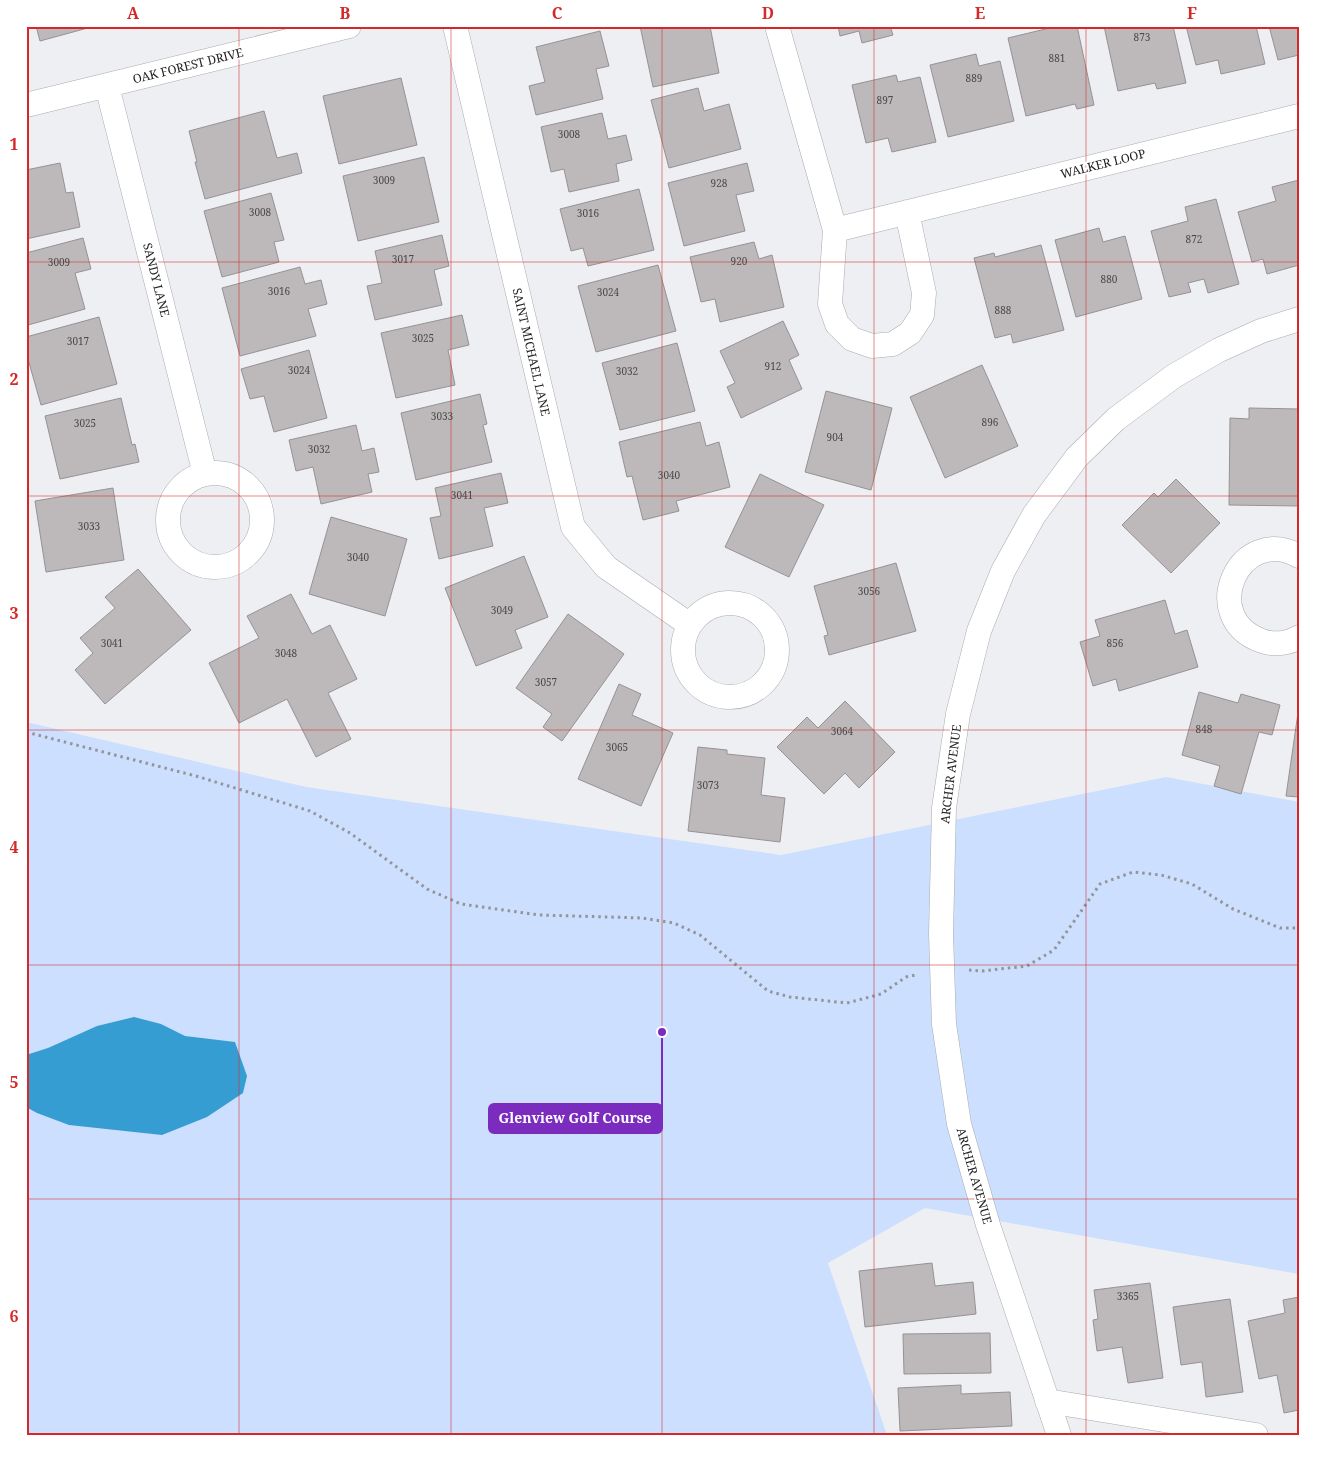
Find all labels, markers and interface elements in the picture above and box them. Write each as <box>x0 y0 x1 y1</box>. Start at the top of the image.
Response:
text: A <box>127 2 140 24</box>
text: B <box>340 2 351 24</box>
text: C <box>552 2 563 24</box>
text: D <box>762 2 774 24</box>
text: E <box>975 2 985 24</box>
text: F <box>1187 2 1197 24</box>
house number: 873 <box>1134 30 1151 44</box>
street label: OAK FOREST DRIVE <box>131 44 245 87</box>
house number: 881 <box>1049 51 1065 65</box>
house number: 889 <box>966 71 982 85</box>
house number: 897 <box>877 93 894 107</box>
house number: 3008 <box>558 127 581 141</box>
text: 1 <box>9 133 19 155</box>
street label: WALKER LOOP <box>1059 145 1147 182</box>
house number: 3009 <box>373 173 395 187</box>
house number: 928 <box>711 176 728 190</box>
house number: 3008 <box>249 205 272 219</box>
house number: 3016 <box>577 206 600 220</box>
house number: 872 <box>1186 232 1202 246</box>
street label: SANDY LANE <box>139 241 174 319</box>
house number: 3017 <box>392 252 415 266</box>
house number: 920 <box>731 254 748 268</box>
house number: 3009 <box>48 255 70 269</box>
house number: 880 <box>1101 272 1118 286</box>
house number: 3016 <box>268 284 291 298</box>
house number: 3024 <box>597 285 620 299</box>
street label: SAINT MICHAEL LANE <box>509 286 554 417</box>
house number: 888 <box>995 303 1012 317</box>
house number: 3025 <box>412 331 434 345</box>
house number: 3017 <box>67 334 90 348</box>
house number: 912 <box>765 359 781 373</box>
house number: 3024 <box>288 363 311 377</box>
house number: 3032 <box>616 364 638 378</box>
text: 2 <box>9 368 19 390</box>
house number: 3033 <box>431 409 454 423</box>
house number: 896 <box>982 415 999 429</box>
house number: 3025 <box>74 416 96 430</box>
house number: 904 <box>827 430 844 444</box>
house number: 3032 <box>308 442 330 456</box>
house number: 3040 <box>658 468 681 482</box>
house number: 3041 <box>451 488 473 502</box>
house number: 3033 <box>78 519 101 533</box>
house number: 3040 <box>347 550 370 564</box>
house number: 3056 <box>858 584 881 598</box>
text: 3 <box>9 602 19 624</box>
house number: 3049 <box>491 603 513 617</box>
house number: 3041 <box>101 636 123 650</box>
house number: 856 <box>1107 636 1124 650</box>
house number: 3048 <box>275 646 298 660</box>
house number: 3057 <box>535 675 558 689</box>
house number: 848 <box>1196 722 1213 736</box>
street label: ARCHER AVENUE <box>936 723 965 824</box>
house number: 3064 <box>831 724 854 738</box>
house number: 3065 <box>606 740 628 754</box>
house number: 3073 <box>697 778 720 792</box>
text: 4 <box>9 836 19 858</box>
text: 5 <box>9 1071 19 1093</box>
callout: Glenview Golf Course <box>489 1104 662 1133</box>
text: Glenview Golf Course <box>498 1108 652 1127</box>
street label: ARCHER AVENUE <box>953 1126 996 1226</box>
house number: 3365 <box>1117 1289 1139 1303</box>
text: 6 <box>9 1305 19 1327</box>

